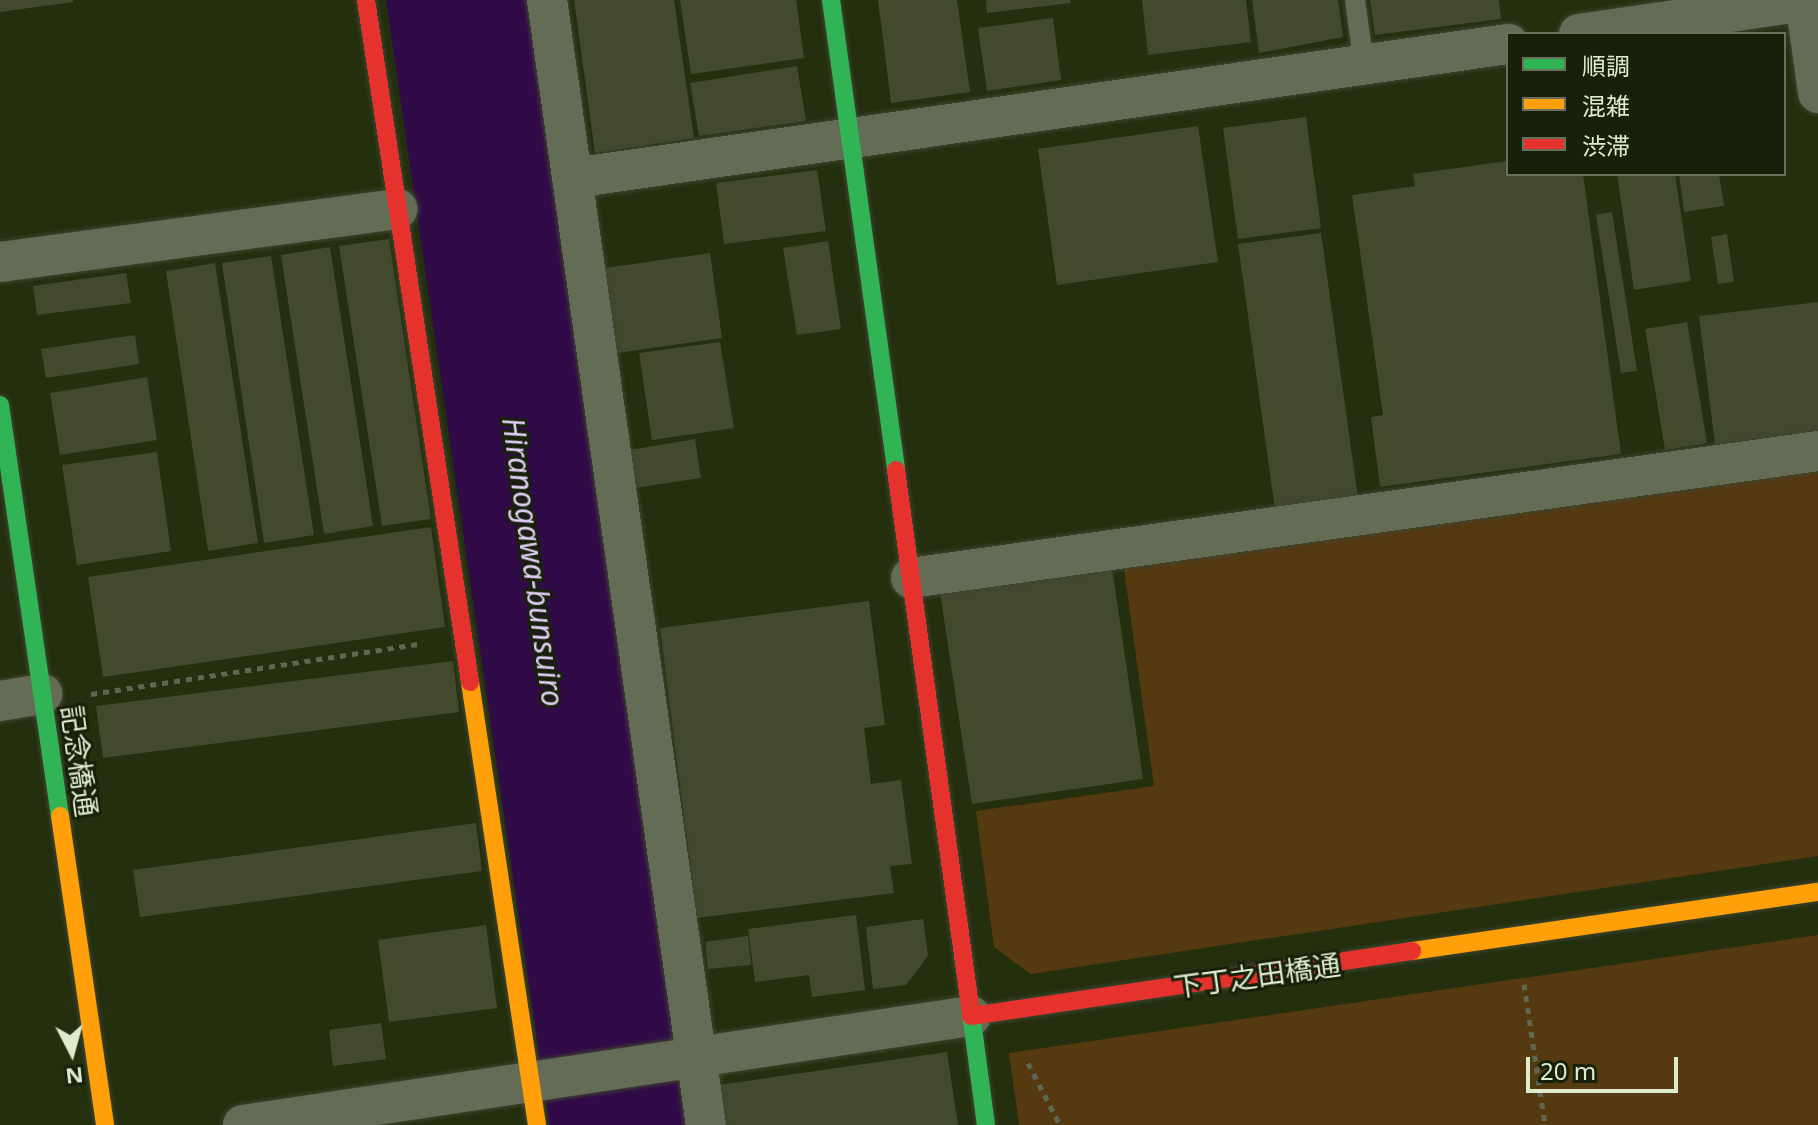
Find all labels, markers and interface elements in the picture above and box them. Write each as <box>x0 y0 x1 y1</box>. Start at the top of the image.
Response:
legend <box>1506 32 1786 176</box>
text: 順調 <box>1582 49 1630 82</box>
text: 混雑 <box>1582 89 1630 122</box>
text: 渋滞 <box>1582 129 1630 162</box>
water label: Hiranogawa-bunsuiro <box>495 415 571 709</box>
street label: 記念橋通 <box>56 703 104 819</box>
street label: 下丁之田橋通 <box>1171 947 1343 1003</box>
north arrow <box>32 1013 112 1093</box>
scale bar <box>1530 1041 1682 1091</box>
text: 20 m <box>1540 1054 1596 1087</box>
text: N <box>64 1061 85 1093</box>

